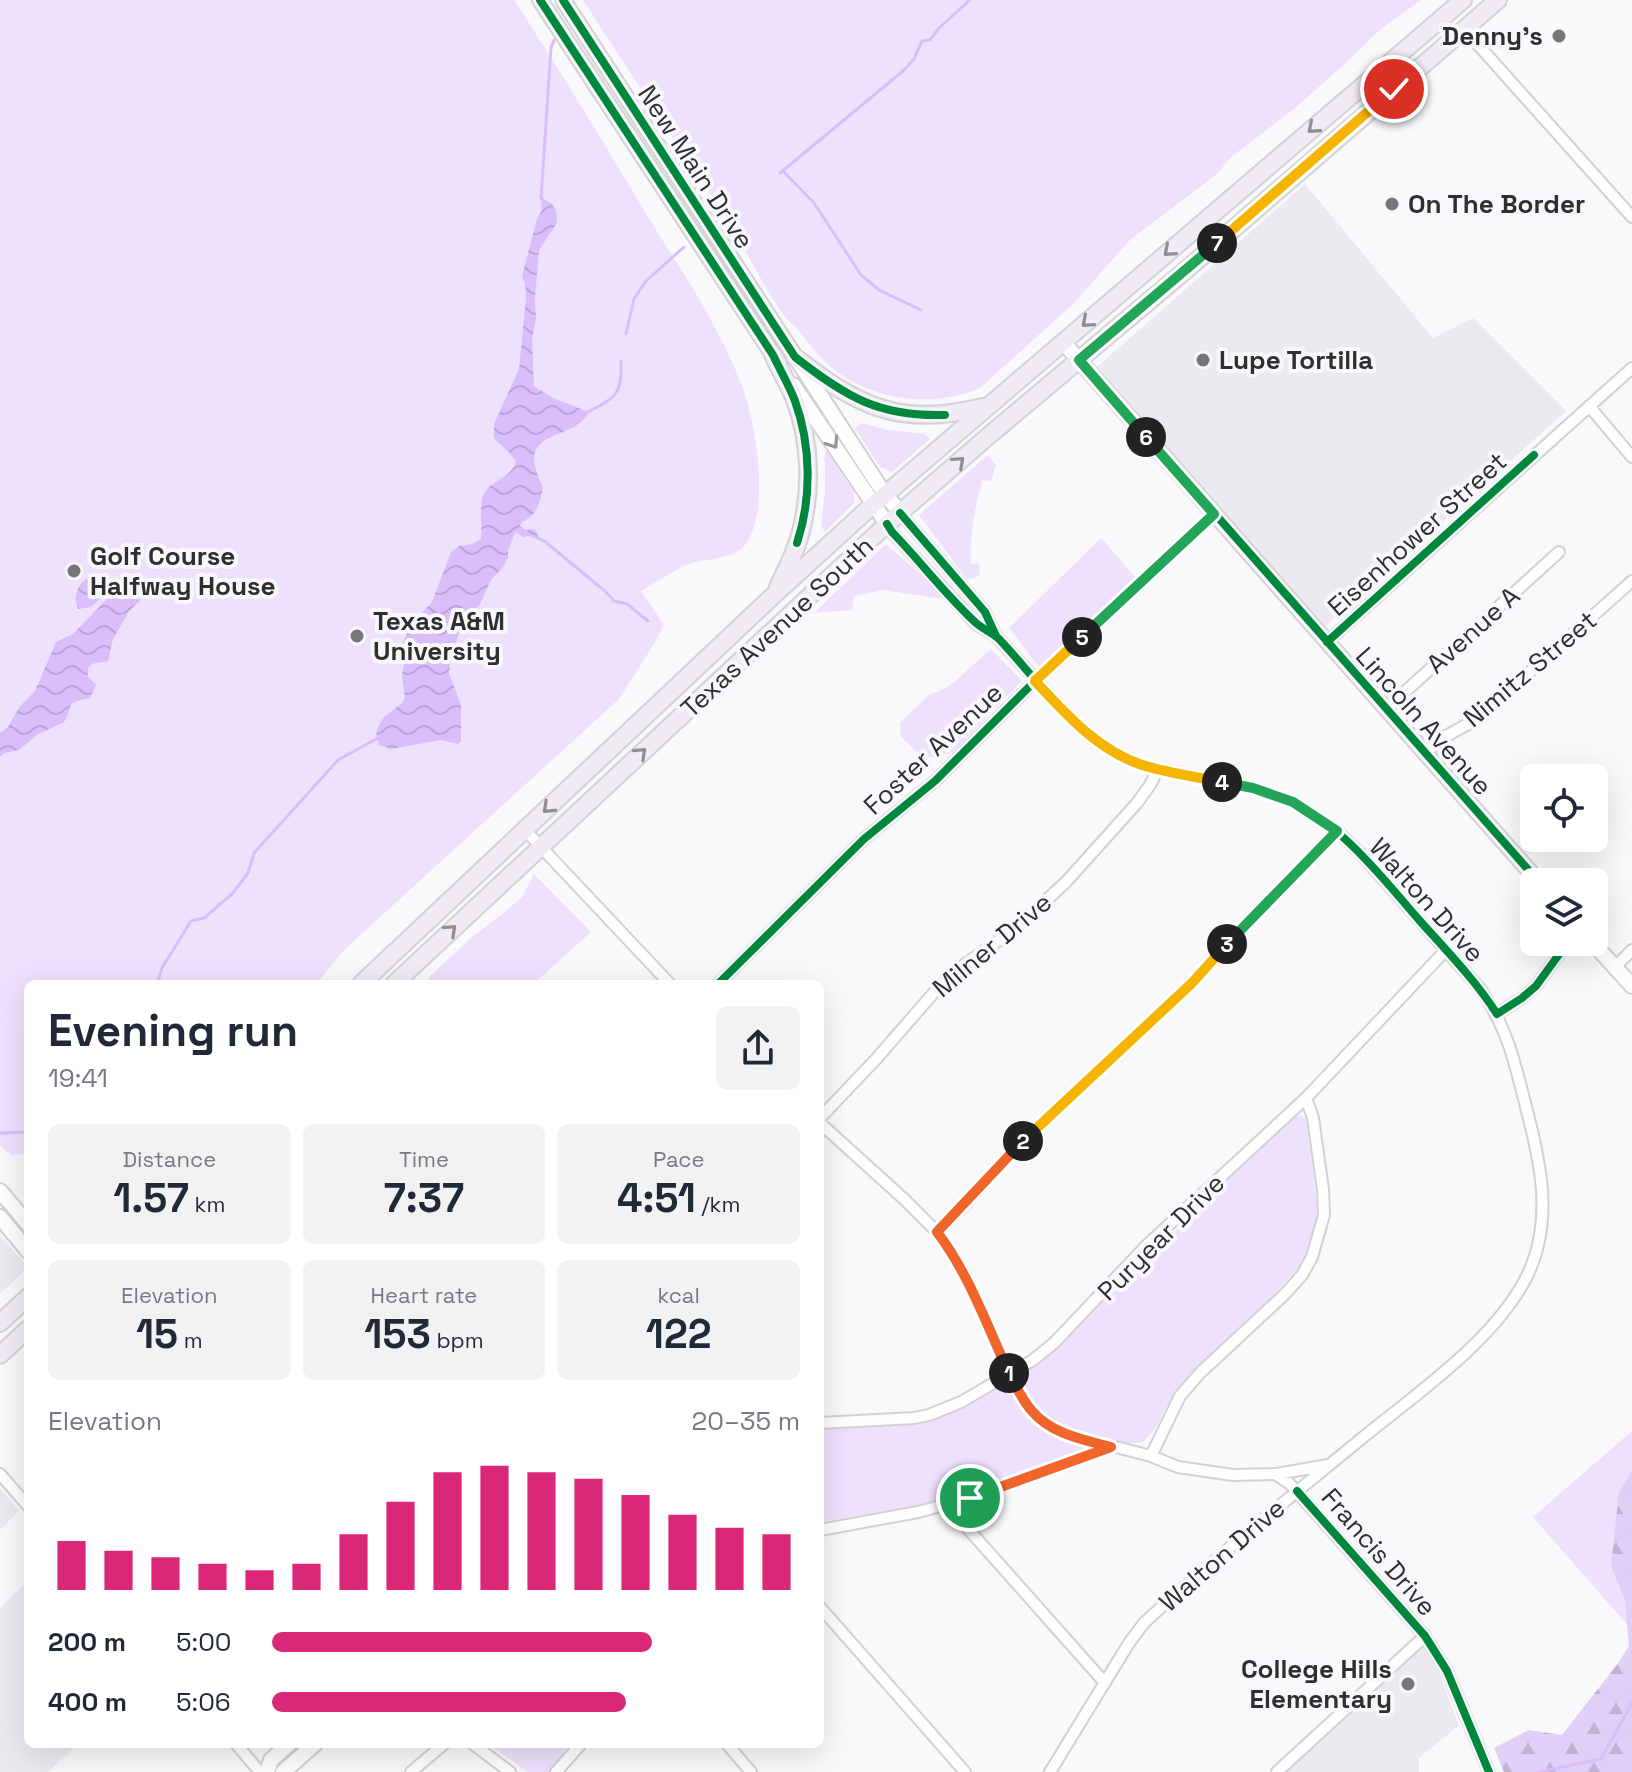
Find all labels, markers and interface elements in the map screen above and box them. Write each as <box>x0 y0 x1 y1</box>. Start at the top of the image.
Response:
place label: Denny's <box>1442 19 1543 53</box>
marker: Denny's <box>1550 27 1568 45</box>
pin <box>1360 55 1428 123</box>
icon: check <box>1372 67 1416 111</box>
street label: New Main Drive <box>630 79 762 255</box>
one-way arrow <box>1307 119 1322 133</box>
place label: On The Border <box>1408 187 1585 221</box>
marker: On The Border <box>1383 195 1401 213</box>
pin: 7 <box>1197 223 1237 263</box>
text: 7 <box>1211 229 1223 257</box>
one-way arrow <box>1164 241 1179 256</box>
one-way arrow <box>1081 312 1096 327</box>
place label: Lupe Tortilla <box>1219 343 1373 377</box>
marker: Lupe Tortilla <box>1194 351 1212 369</box>
pin: 6 <box>1126 417 1166 457</box>
text: 6 <box>1139 423 1153 451</box>
one-way arrow <box>823 435 838 449</box>
street label: Eisenhower Street <box>1320 445 1514 623</box>
one-way arrow <box>949 457 964 471</box>
street label: Texas Avenue South <box>673 529 881 725</box>
place label: Golf Course Halfway House <box>90 539 276 603</box>
marker: Golf Course Halfway House <box>65 562 83 580</box>
street label: Avenue A <box>1419 579 1527 681</box>
street label: Nimitz Street <box>1456 603 1604 735</box>
place label: Texas A&M University <box>373 604 505 668</box>
pin: 5 <box>1062 617 1102 657</box>
text: 5 <box>1075 623 1089 651</box>
marker: Texas A&M University <box>348 627 366 645</box>
street label: Lincoln Avenue <box>1348 640 1500 802</box>
street label: Foster Avenue <box>856 676 1010 822</box>
one-way arrow <box>631 748 646 762</box>
pin: 4 <box>1202 762 1242 802</box>
map controls <box>1520 764 1608 956</box>
button: locate <box>1520 764 1608 852</box>
text: 4 <box>1215 768 1229 796</box>
one-way arrow <box>543 798 557 813</box>
street label: Walton Drive <box>1362 831 1492 969</box>
button: layers <box>1520 868 1608 956</box>
street label: Milner Drive <box>925 885 1059 1005</box>
pin: 3 <box>1207 924 1247 964</box>
one-way arrow <box>442 925 456 940</box>
text: 3 <box>1220 930 1234 958</box>
text: Evening run <box>48 1003 298 1059</box>
button: share <box>716 1006 800 1090</box>
text: 19:41 <box>48 1061 108 1095</box>
pin: 2 <box>1003 1121 1043 1161</box>
text: 2 <box>1016 1127 1030 1155</box>
text: Distance <box>122 1145 216 1173</box>
text: Time <box>399 1145 449 1173</box>
text: Pace <box>653 1145 704 1173</box>
street label: Puryear Drive <box>1090 1166 1232 1308</box>
text: 1.57 <box>113 1173 189 1224</box>
text: 7:37 <box>384 1173 464 1224</box>
text: 4:51 <box>617 1173 696 1224</box>
text: km <box>189 1190 225 1218</box>
text: /km <box>696 1190 740 1218</box>
text: Elevation <box>121 1281 218 1309</box>
text: Heart rate <box>371 1281 477 1309</box>
text: kcal <box>657 1281 700 1309</box>
text: 15 <box>136 1309 178 1360</box>
text: 153 <box>364 1309 431 1360</box>
text: 122 <box>646 1309 711 1360</box>
text: m <box>178 1326 203 1354</box>
text: bpm <box>431 1326 484 1354</box>
pin: 1 <box>989 1353 1029 1393</box>
text: 1 <box>1004 1359 1014 1387</box>
text: Elevation <box>48 1404 162 1438</box>
text: 20–35 m <box>692 1404 800 1438</box>
pin <box>936 1464 1004 1532</box>
icon: arrive <box>948 1476 992 1520</box>
street label: Francis Drive <box>1314 1481 1444 1623</box>
street label: Walton Drive <box>1152 1491 1292 1619</box>
text: 200 m <box>48 1625 126 1659</box>
text: 5:00 <box>176 1625 231 1659</box>
place label: College Hills Elementary <box>1241 1652 1392 1716</box>
marker: College Hills Elementary <box>1399 1675 1417 1693</box>
text: 400 m <box>48 1685 127 1719</box>
text: 5:06 <box>176 1685 231 1719</box>

